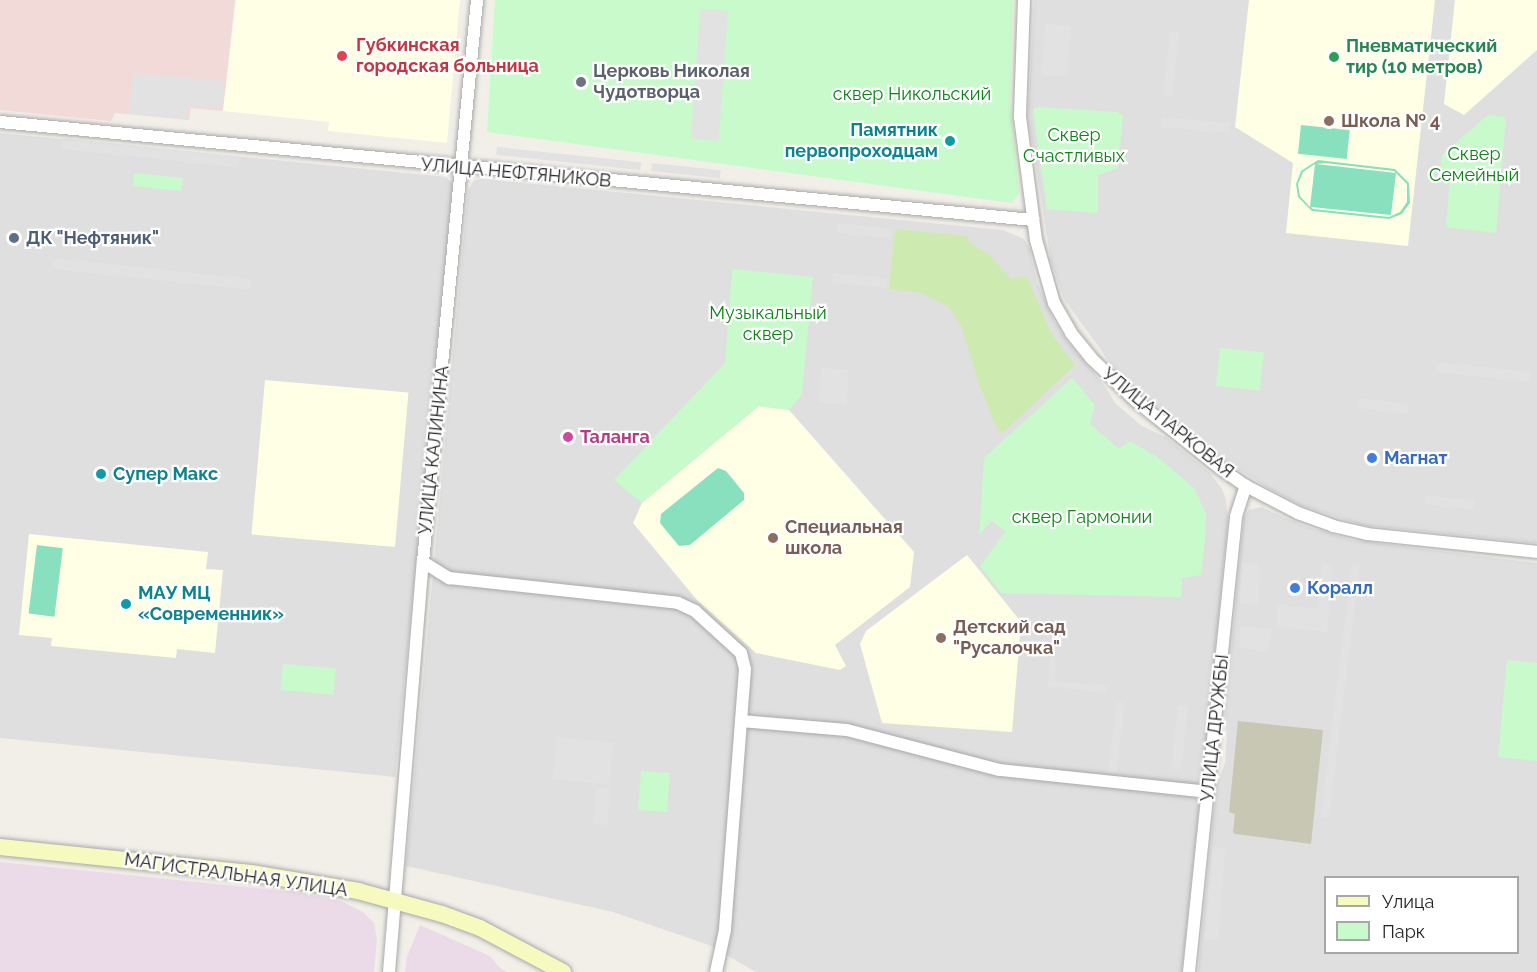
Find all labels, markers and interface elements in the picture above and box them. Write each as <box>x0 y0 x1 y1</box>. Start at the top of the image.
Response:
place label: Губкинская городская больница <box>356 35 539 78</box>
place label: Пневматический тир (10 метров) <box>1346 36 1497 78</box>
marker: Губкинская городская больница <box>333 47 351 65</box>
marker: Пневматический тир (10 метров) <box>1327 50 1341 64</box>
place label: Церковь Николая Чудотворца <box>593 61 750 104</box>
marker: Церковь Николая Чудотворца <box>574 75 588 89</box>
park label: сквер Никольский <box>833 83 991 105</box>
place label: Школа № 4 <box>1341 110 1440 132</box>
marker: Школа № 4 <box>1322 114 1336 128</box>
place label: Памятник первопроходцам <box>785 120 938 162</box>
park label: Сквер Счастливых <box>1023 125 1125 168</box>
marker: Памятник первопроходцам <box>943 134 957 148</box>
park label: Сквер Семейный <box>1429 144 1519 186</box>
street label: УЛИЦА НЕФТЯНИКОВ <box>420 154 612 192</box>
place label: ДК "Нефтяник" <box>26 227 160 249</box>
marker: ДК "Нефтяник" <box>7 231 21 245</box>
park label: Музыкальный сквер <box>709 303 827 346</box>
street label: УЛИЦА ПАРКОВАЯ <box>1098 363 1238 483</box>
street label: УЛИЦА КАЛИНИНА <box>414 364 454 536</box>
place label: Таланга <box>580 426 650 448</box>
marker: Таланга <box>561 430 575 444</box>
place label: Магнат <box>1384 447 1447 469</box>
marker: Магнат <box>1365 451 1379 465</box>
place label: Супер Макс <box>113 463 218 485</box>
marker: Супер Макс <box>94 467 108 481</box>
park label: сквер Гармонии <box>1012 506 1152 528</box>
place label: Специальная школа <box>785 517 903 560</box>
marker: Специальная школа <box>766 531 780 545</box>
place label: Коралл <box>1307 577 1373 599</box>
marker: Коралл <box>1288 581 1302 595</box>
place label: МАУ МЦ «Современник» <box>138 583 284 626</box>
marker: МАУ МЦ «Современник» <box>119 597 133 611</box>
place label: Детский сад "Русалочка" <box>953 617 1066 660</box>
marker: Детский сад "Русалочка" <box>934 631 948 645</box>
street label: УЛИЦА ДРУЖБЫ <box>1197 653 1233 803</box>
street label: МАГИСТРАЛЬНАЯ УЛИЦА <box>123 849 349 901</box>
legend <box>1324 876 1519 954</box>
text: Улица <box>1382 891 1434 912</box>
text: Парк <box>1382 921 1425 942</box>

